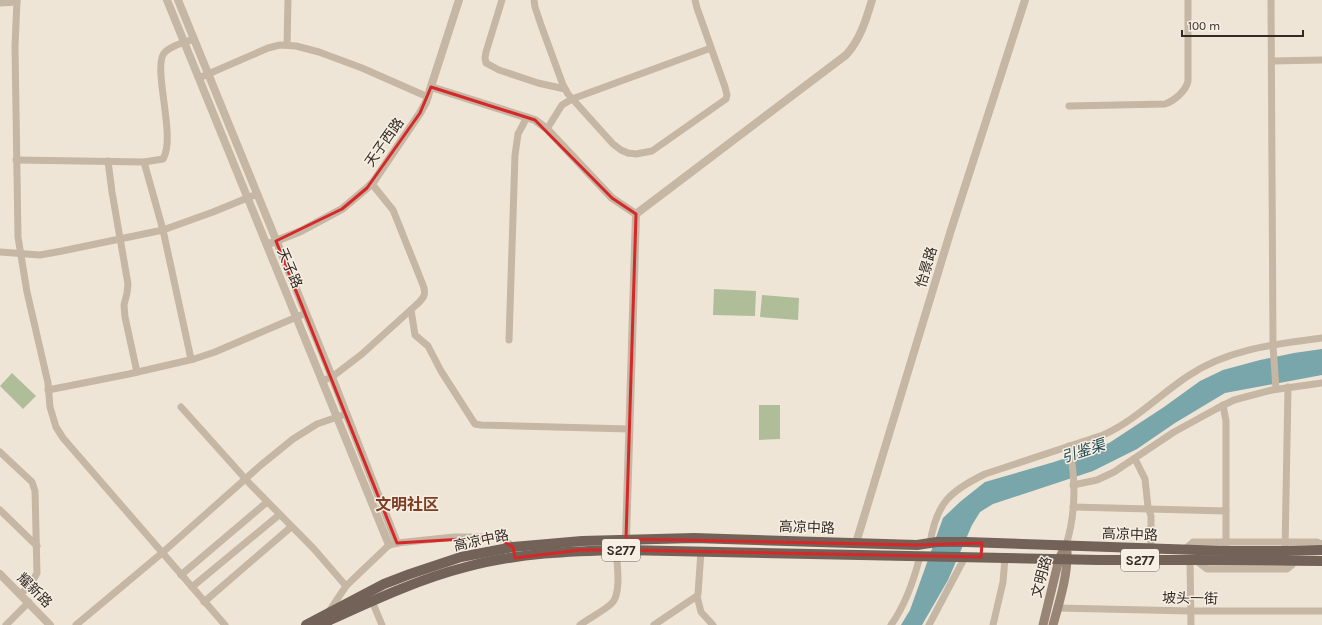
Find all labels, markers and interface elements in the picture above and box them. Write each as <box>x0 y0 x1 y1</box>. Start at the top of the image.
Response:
scale bar <box>1182 12 1303 38</box>
text: 100 m <box>1188 19 1220 33</box>
street label: 天子西路 <box>361 114 407 170</box>
street label: 怡景路 <box>912 245 941 290</box>
street label: 天子路 <box>274 246 306 291</box>
water label: 引鉴渠 <box>1059 435 1109 467</box>
district label: 文明社区 <box>375 495 439 514</box>
street label: 高凉中路 <box>779 518 835 537</box>
street label: 高凉中路 <box>1102 525 1158 544</box>
street label: 高凉中路 <box>452 526 510 555</box>
road number: S277 <box>602 539 640 561</box>
road number: S277 <box>1121 549 1159 571</box>
street label: 文明路 <box>1028 555 1055 600</box>
street label: 耀新路 <box>14 569 56 611</box>
street label: 坡头一街 <box>1162 590 1218 607</box>

